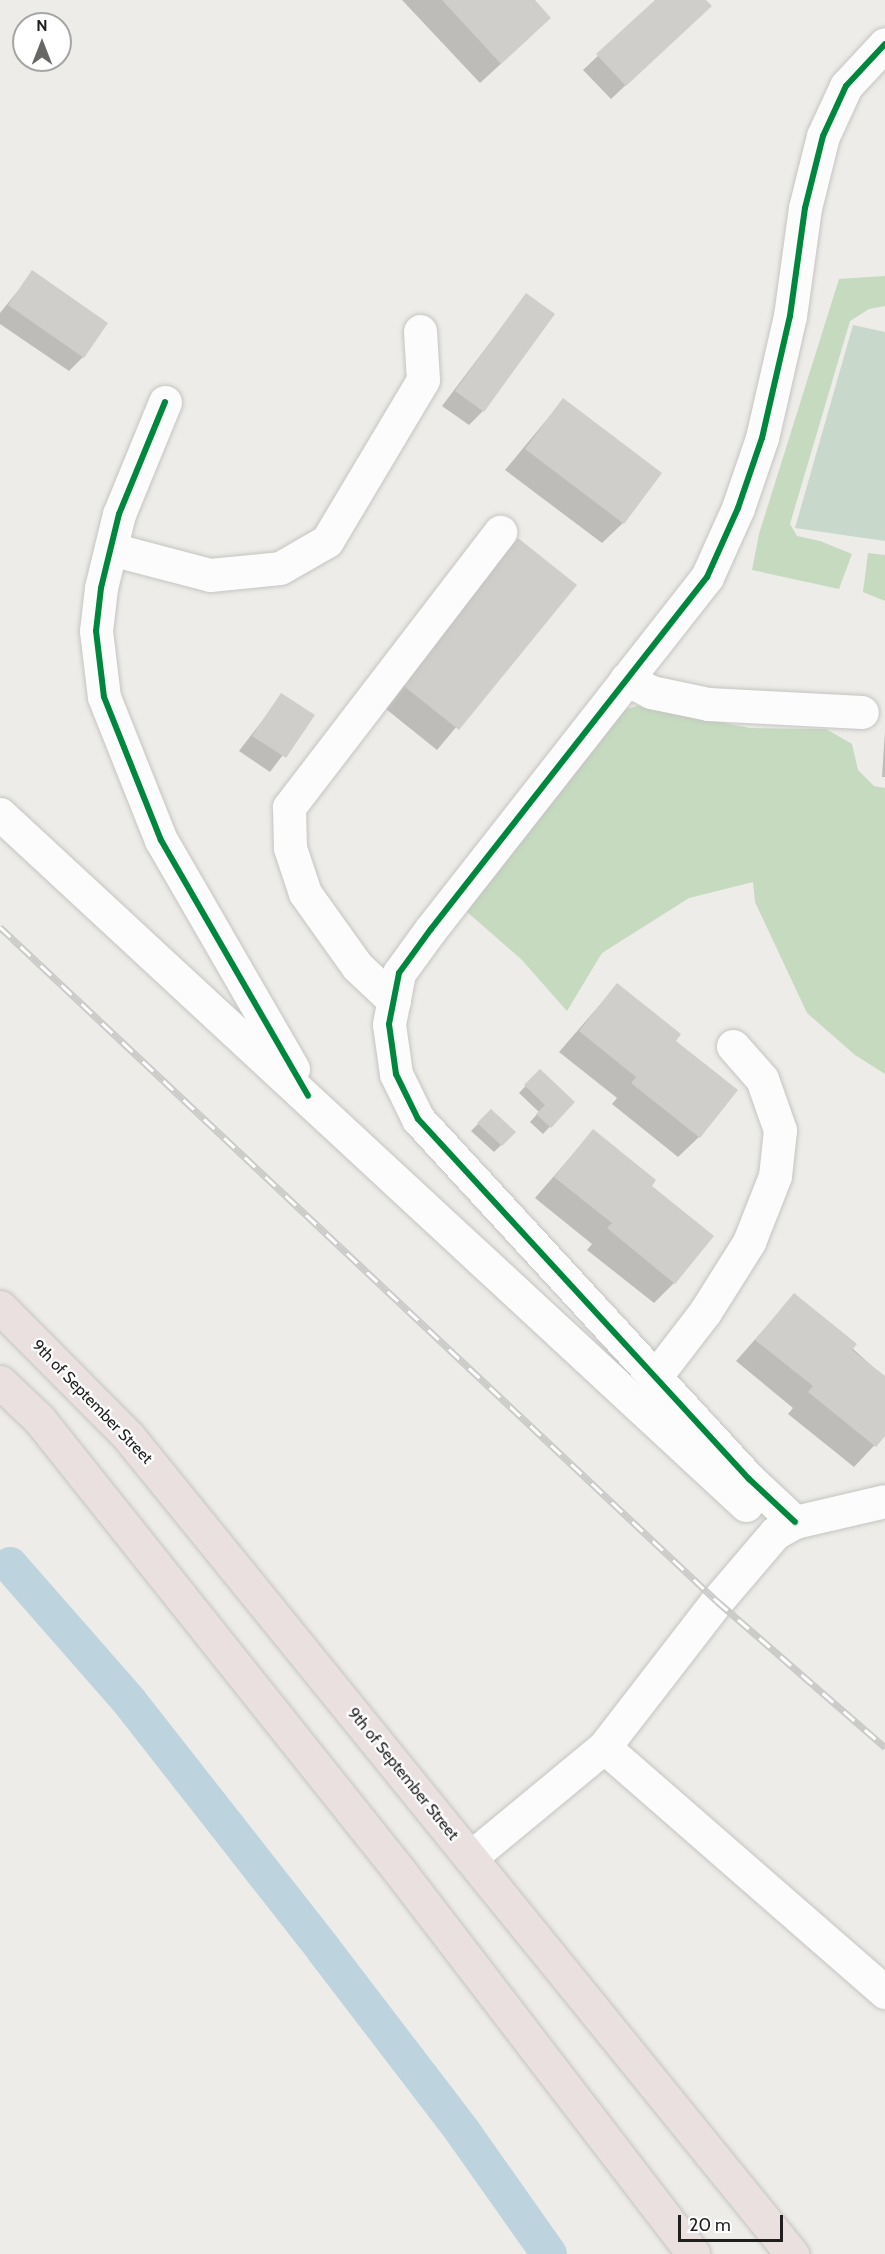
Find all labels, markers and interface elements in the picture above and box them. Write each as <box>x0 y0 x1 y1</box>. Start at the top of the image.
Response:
north arrow <box>12 12 72 72</box>
text: N <box>36 16 48 35</box>
street label: 9th of September Street <box>28 1336 156 1468</box>
street label: 9th of September Street <box>344 1704 462 1844</box>
scale bar <box>681 2203 786 2241</box>
text: 20 m <box>689 2214 731 2236</box>

